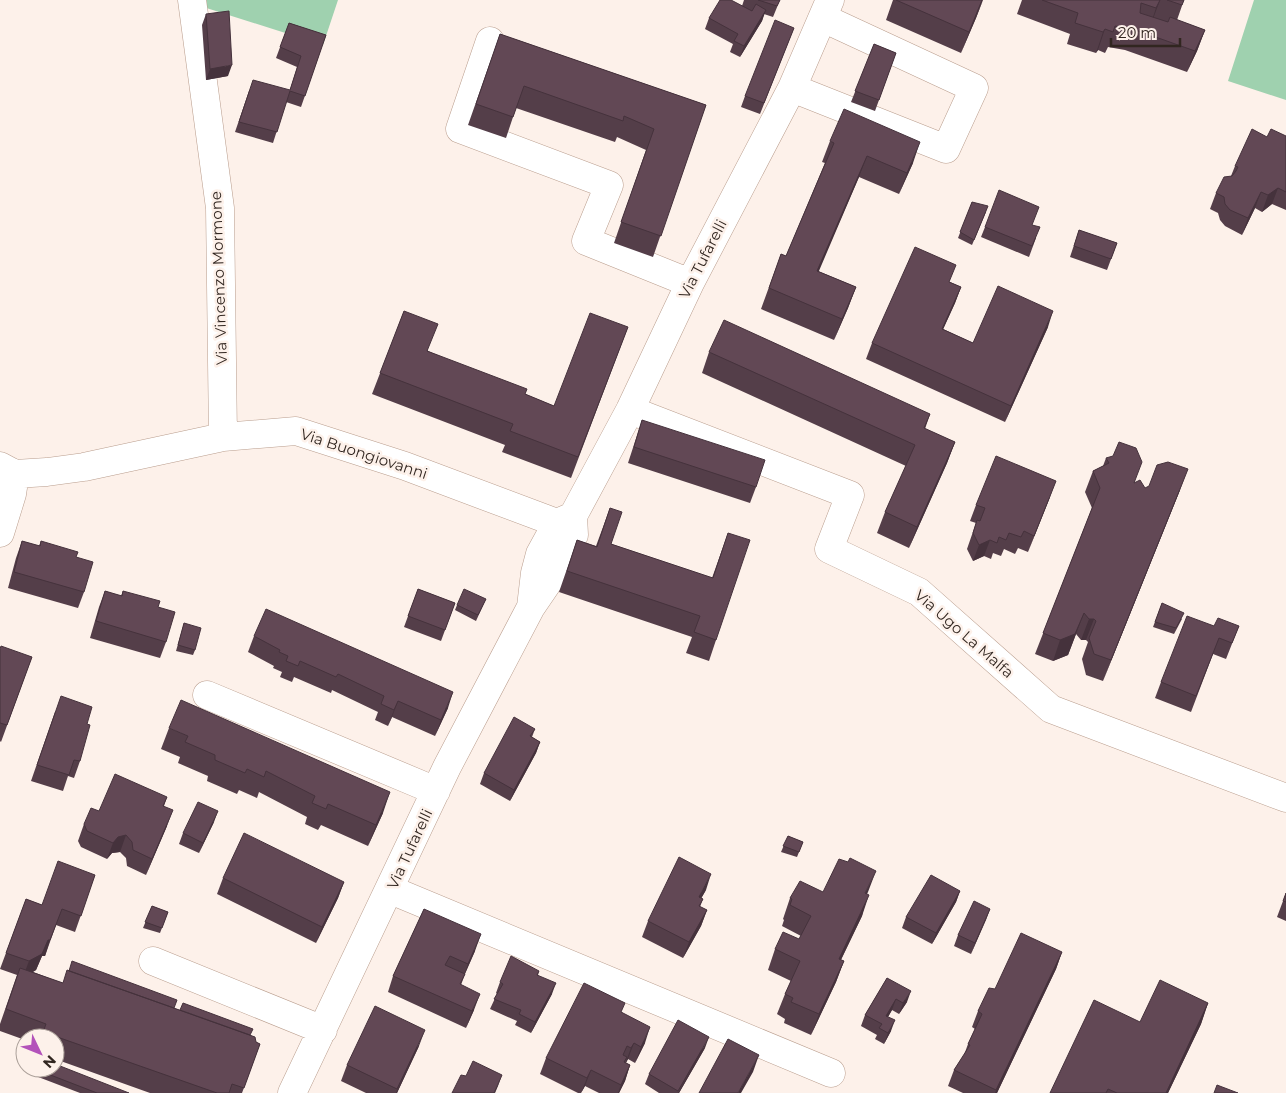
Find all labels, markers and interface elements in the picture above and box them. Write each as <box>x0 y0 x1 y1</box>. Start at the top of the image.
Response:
scale bar <box>1111 15 1180 47</box>
text: 20 m <box>1118 23 1156 42</box>
street label: Via Vincenzo Mormone <box>206 191 231 365</box>
street label: Via Tufarelli <box>675 216 731 302</box>
street label: Via Buongiovanni <box>298 424 430 483</box>
street label: Via Ugo La Malfa <box>911 585 1018 682</box>
street label: Via Tufarelli <box>383 806 436 892</box>
north arrow <box>15 1028 65 1078</box>
text: N <box>39 1052 60 1072</box>

